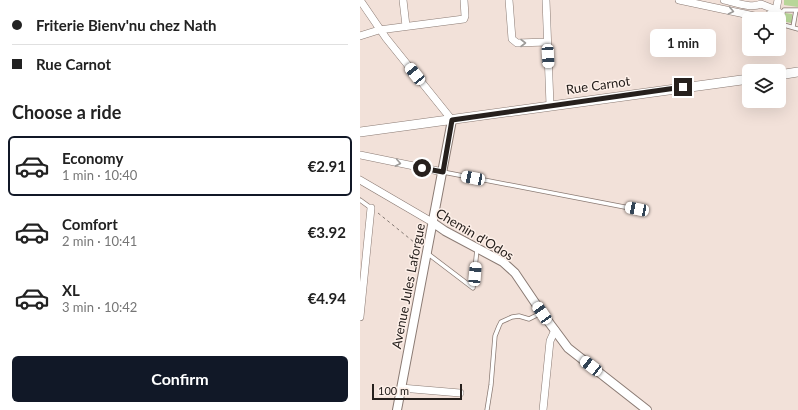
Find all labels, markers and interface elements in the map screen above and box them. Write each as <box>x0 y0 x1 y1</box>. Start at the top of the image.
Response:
one-way arrow <box>727 6 734 14</box>
map controls <box>742 12 786 108</box>
button: locate <box>742 12 786 56</box>
text: Friterie Bienv'nu chez Nath <box>36 16 217 34</box>
callout: 1 min <box>650 29 716 57</box>
text: 1 min <box>667 35 699 51</box>
one-way arrow <box>520 39 526 47</box>
car <box>541 44 555 68</box>
text: Rue Carnot <box>36 55 111 73</box>
car <box>403 61 427 87</box>
button: layers <box>742 64 786 108</box>
street label: Rue Carnot <box>565 73 631 97</box>
route end <box>674 78 692 96</box>
text: Choose a ride <box>12 101 121 123</box>
icon: car <box>14 148 50 184</box>
text: Economy <box>62 149 123 167</box>
text: €2.91 <box>308 157 346 175</box>
one-way arrow <box>395 158 401 166</box>
route start <box>413 159 431 177</box>
text: 1 min · 10:40 <box>62 167 137 183</box>
car <box>460 170 486 186</box>
car <box>624 201 650 217</box>
street label: Chemin d'Odos <box>433 205 517 264</box>
icon: car <box>14 214 50 250</box>
text: Comfort <box>62 215 118 233</box>
street label: Avenue Jules Laforgue <box>388 222 428 350</box>
text: €3.92 <box>308 223 346 241</box>
text: 2 min · 10:41 <box>62 233 137 249</box>
car <box>468 262 482 286</box>
icon: car <box>14 280 50 316</box>
text: XL <box>62 281 80 299</box>
text: €4.94 <box>308 289 346 307</box>
text: 3 min · 10:42 <box>62 299 137 315</box>
car <box>530 300 554 326</box>
car <box>578 354 604 378</box>
button: Confirm <box>12 356 348 402</box>
scale bar <box>372 382 462 401</box>
text: 100 m <box>378 384 409 397</box>

